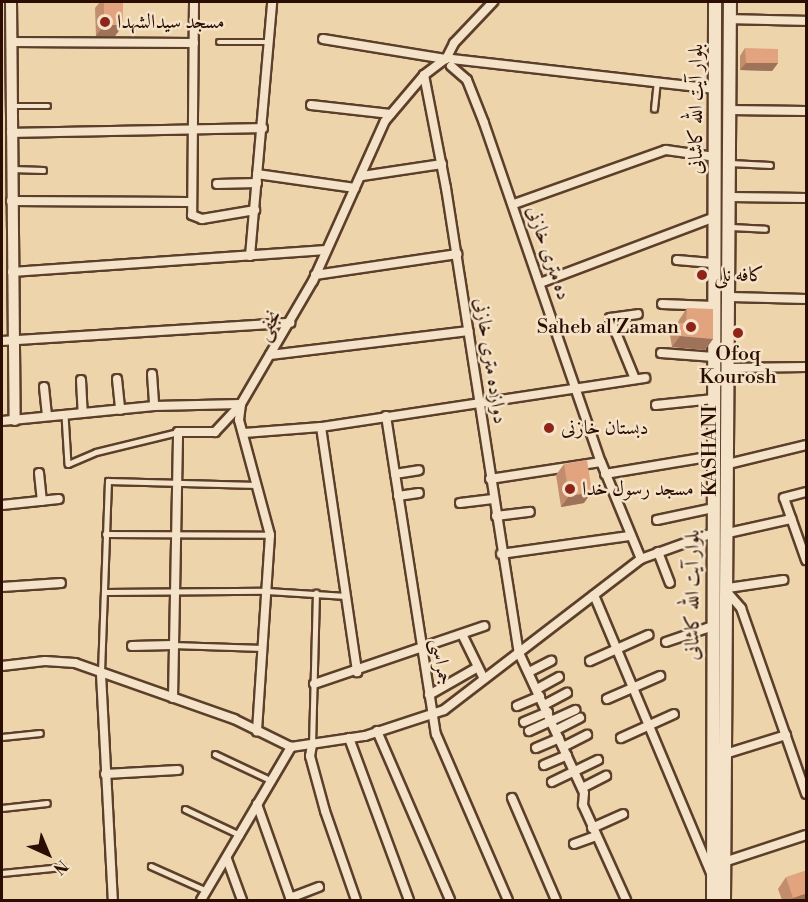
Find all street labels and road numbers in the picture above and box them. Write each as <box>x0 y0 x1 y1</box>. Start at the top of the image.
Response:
street label: بلوار آیت الله کاشانی <box>684 44 708 174</box>
street label: ده متری خازنی <box>521 203 575 303</box>
street label: دوازده متری خازنی <box>468 296 512 426</box>
street label: نجفی <box>251 306 287 344</box>
street label: KASHANI <box>698 405 722 497</box>
street label: بلوار آیت الله کاشانی <box>681 530 705 660</box>
street label: جمراسی <box>425 637 457 687</box>

